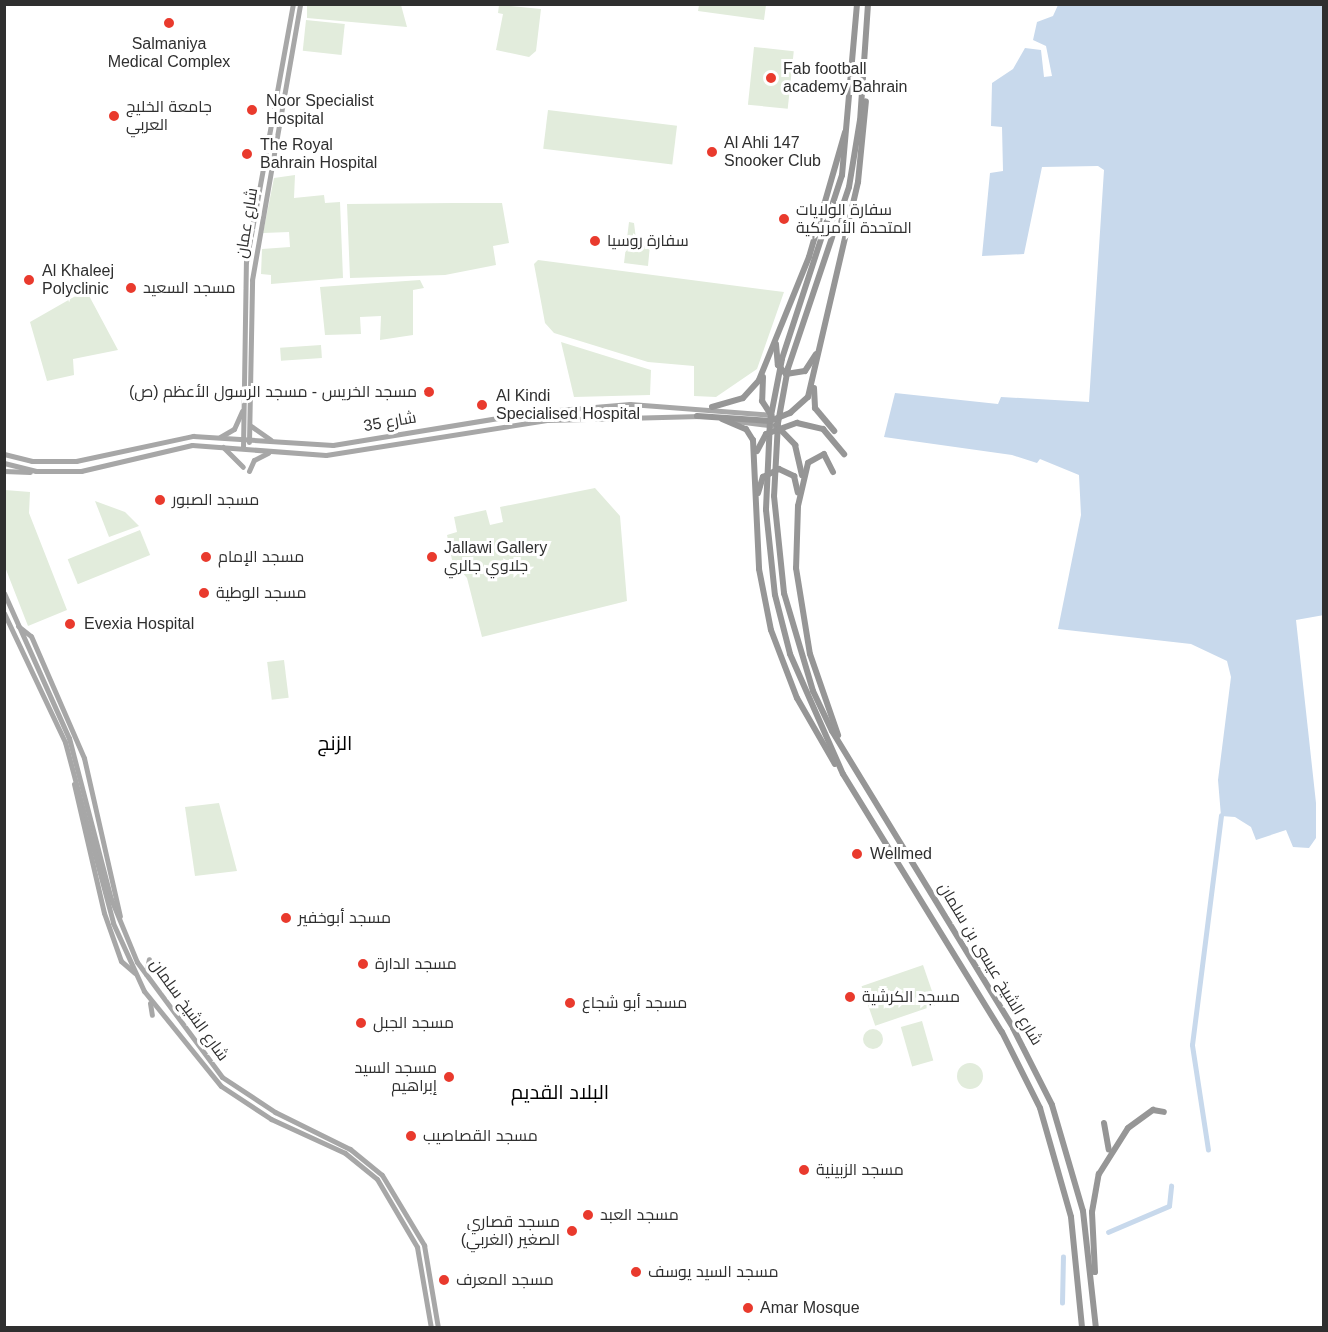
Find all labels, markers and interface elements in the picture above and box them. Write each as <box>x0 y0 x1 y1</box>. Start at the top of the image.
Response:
marker: Salmaniya Medical Complex <box>160 14 178 32</box>
place label: Salmaniya Medical Complex <box>108 34 230 72</box>
place label: Fab football academy Bahrain <box>783 59 908 97</box>
marker: Fab football academy Bahrain <box>764 71 778 85</box>
place label: Noor Specialist Hospital <box>266 91 374 129</box>
place label: جامعة الخليج العربي <box>126 97 212 135</box>
marker: Noor Specialist Hospital <box>243 101 261 119</box>
marker: جامعة الخليج العربي <box>107 109 121 123</box>
place label: Al Ahli 147 Snooker Club <box>724 133 821 171</box>
place label: The Royal Bahrain Hospital <box>260 135 377 173</box>
marker: The Royal Bahrain Hospital <box>238 145 256 163</box>
marker: Al Ahli 147 Snooker Club <box>705 145 719 159</box>
street label: شارع عمان <box>232 186 262 260</box>
place label: سفارة الولايات المتحدة الأمريكية <box>796 200 912 238</box>
marker: سفارة الولايات المتحدة الأمريكية <box>777 212 791 226</box>
place label: سفارة روسيا <box>607 231 689 251</box>
marker: سفارة روسيا <box>588 234 602 248</box>
place label: Al Khaleej Polyclinic <box>42 261 114 299</box>
marker: Al Khaleej Polyclinic <box>20 271 38 289</box>
place label: مسجد السعيد <box>143 278 236 298</box>
marker: مسجد السعيد <box>124 281 138 295</box>
place label: مسجد الخريس - مسجد الرسول الأعظم (ص) <box>129 382 417 402</box>
marker: مسجد الخريس - مسجد الرسول الأعظم (ص) <box>422 385 436 399</box>
place label: Al Kindi Specialised Hospital <box>496 386 640 424</box>
marker: Al Kindi Specialised Hospital <box>473 396 491 414</box>
street label: شارع 35 <box>362 408 418 436</box>
place label: مسجد الصبور <box>172 490 259 510</box>
marker: مسجد الصبور <box>153 493 167 507</box>
place label: Jallawi Gallery جلاوي جالري <box>444 538 547 576</box>
place label: مسجد الإمام <box>218 547 304 567</box>
marker: مسجد الإمام <box>199 550 213 564</box>
marker: Jallawi Gallery جلاوي جالري <box>425 550 439 564</box>
place label: مسجد الوطية <box>216 583 306 603</box>
marker: مسجد الوطية <box>197 586 211 600</box>
place label: Evexia Hospital <box>84 614 194 634</box>
marker: Evexia Hospital <box>61 615 79 633</box>
district label: الزنج <box>318 731 352 755</box>
place label: Wellmed <box>870 844 932 864</box>
marker: Wellmed <box>848 845 866 863</box>
street label: شارع الشيخ عيسى بن سلمان <box>934 879 1046 1049</box>
place label: مسجد أبوخفير <box>298 908 391 928</box>
marker: مسجد أبوخفير <box>279 911 293 925</box>
place label: مسجد الدارة <box>375 954 457 974</box>
street label: شارع الشيخ سلمان <box>146 955 232 1065</box>
marker: مسجد الدارة <box>356 957 370 971</box>
place label: مسجد الكرشية <box>862 987 960 1007</box>
marker: مسجد الكرشية <box>843 990 857 1004</box>
place label: مسجد أبو شجاع <box>582 993 687 1013</box>
marker: مسجد أبو شجاع <box>563 996 577 1010</box>
place label: مسجد الجبل <box>373 1013 454 1033</box>
marker: مسجد الجبل <box>354 1016 368 1030</box>
place label: مسجد السيد إبراهيم <box>355 1058 437 1096</box>
marker: مسجد السيد إبراهيم <box>442 1070 456 1084</box>
district label: البلاد القديم <box>511 1080 609 1104</box>
place label: مسجد القصاصيب <box>423 1126 538 1146</box>
marker: مسجد القصاصيب <box>404 1129 418 1143</box>
place label: مسجد الزبينية <box>816 1160 904 1180</box>
marker: مسجد الزبينية <box>797 1163 811 1177</box>
place label: مسجد العبد <box>600 1205 679 1225</box>
marker: مسجد العبد <box>581 1208 595 1222</box>
place label: مسجد قصاري الصغير (الغربي) <box>461 1212 560 1250</box>
marker: مسجد قصاري الصغير (الغربي) <box>565 1224 579 1238</box>
place label: مسجد السيد يوسف <box>648 1262 778 1282</box>
marker: مسجد السيد يوسف <box>629 1265 643 1279</box>
place label: مسجد المعرف <box>456 1270 554 1290</box>
marker: مسجد المعرف <box>437 1273 451 1287</box>
place label: Amar Mosque <box>760 1298 860 1318</box>
marker: Amar Mosque <box>741 1301 755 1315</box>

